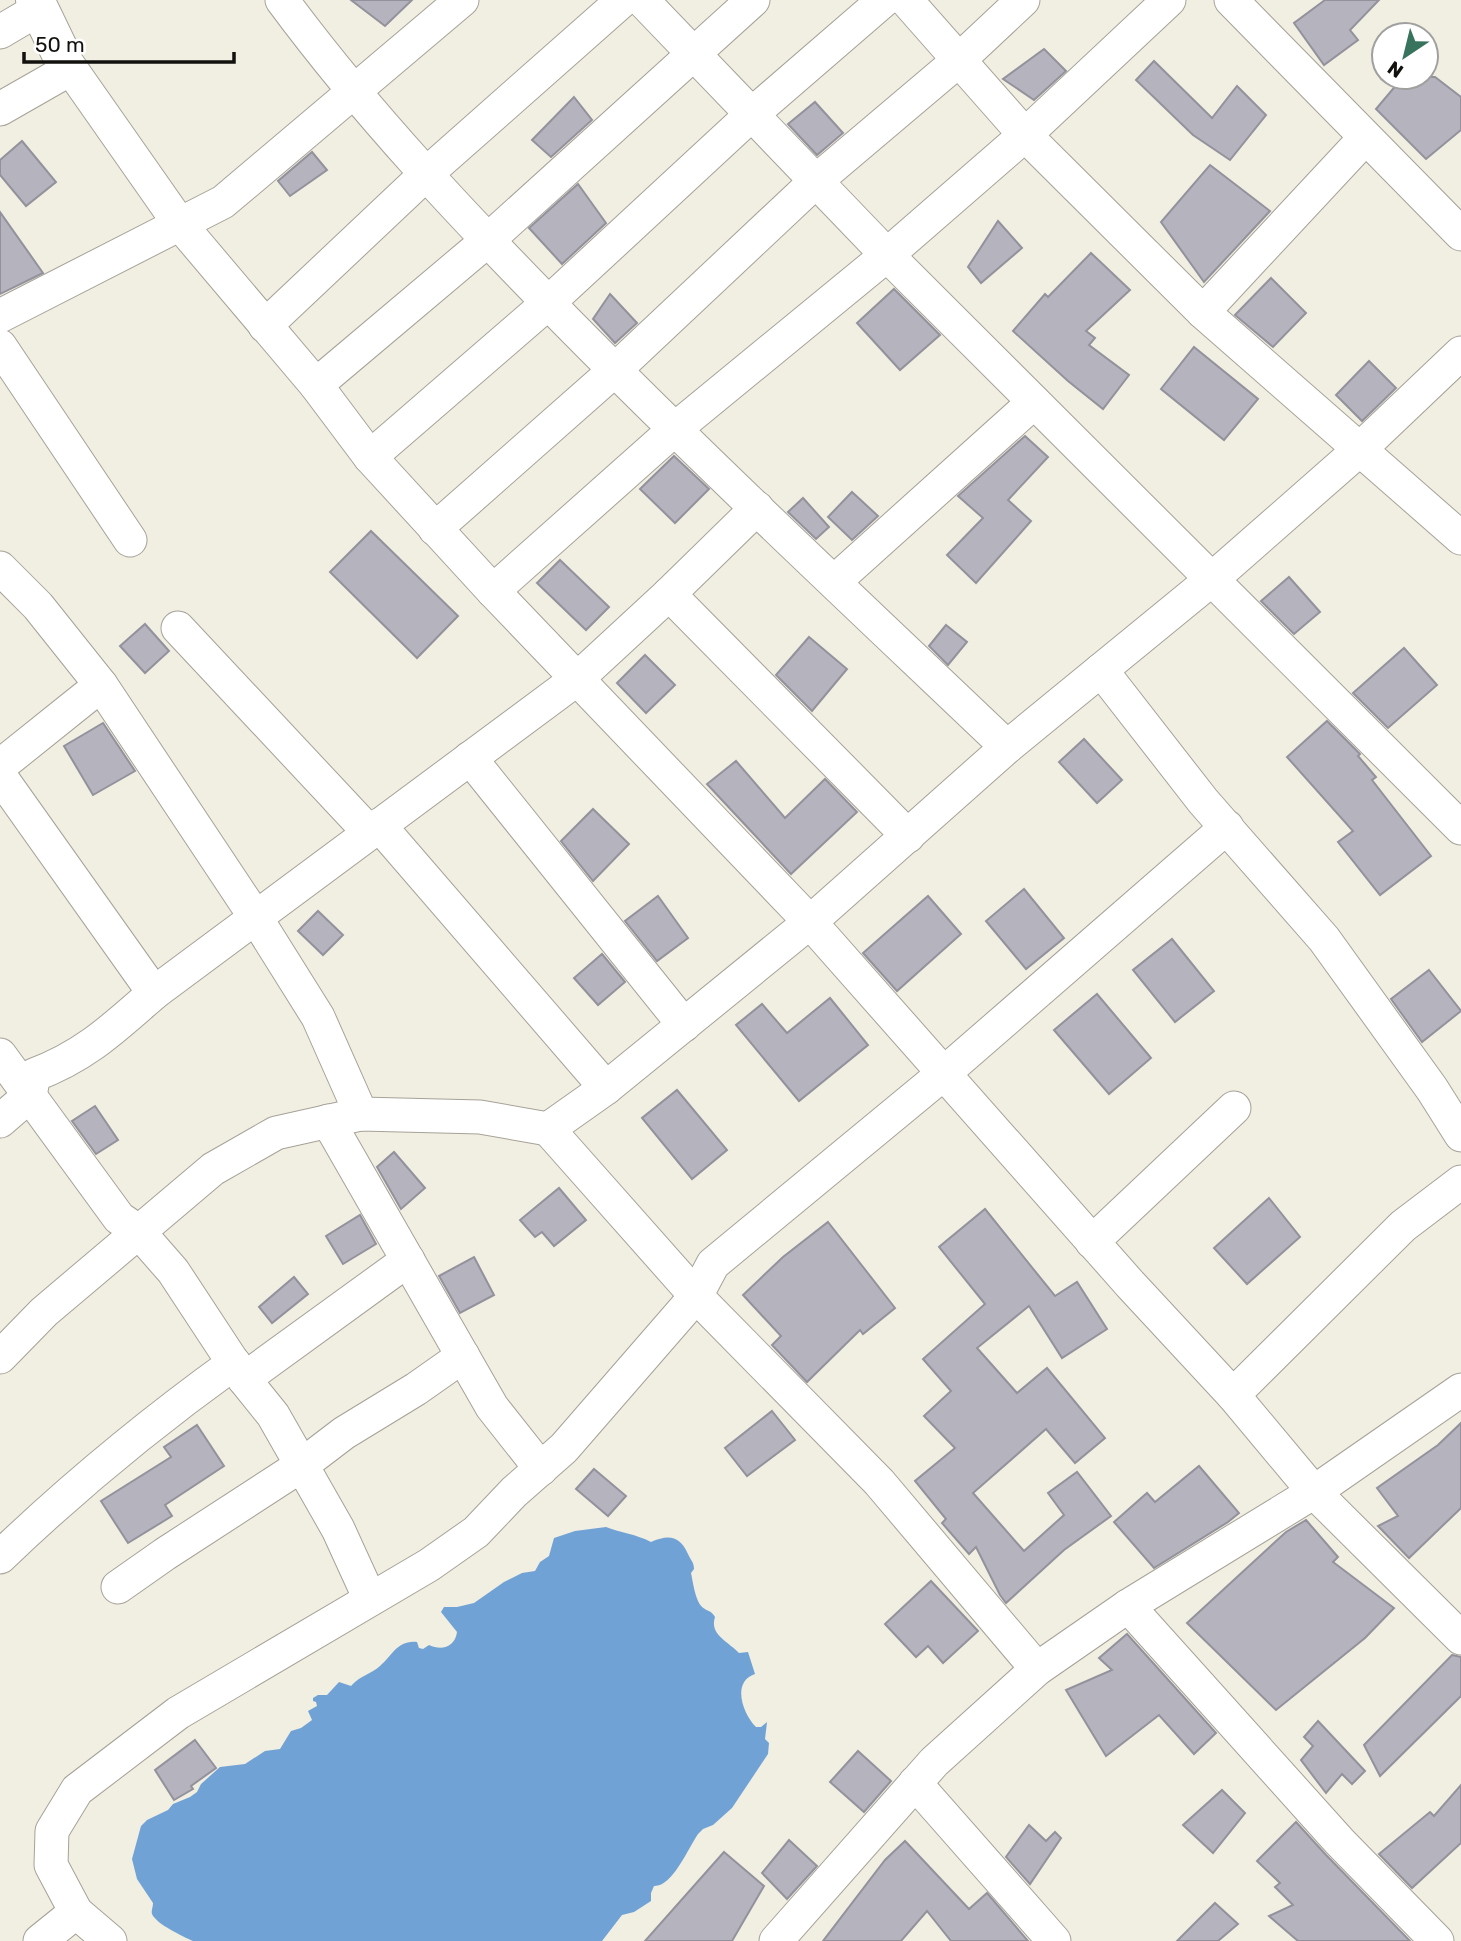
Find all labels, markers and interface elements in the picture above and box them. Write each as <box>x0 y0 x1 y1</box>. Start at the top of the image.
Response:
scale bar <box>24 21 234 65</box>
north arrow <box>1370 21 1440 91</box>
text: 50 m <box>35 32 85 57</box>
text: N <box>1383 56 1408 83</box>

